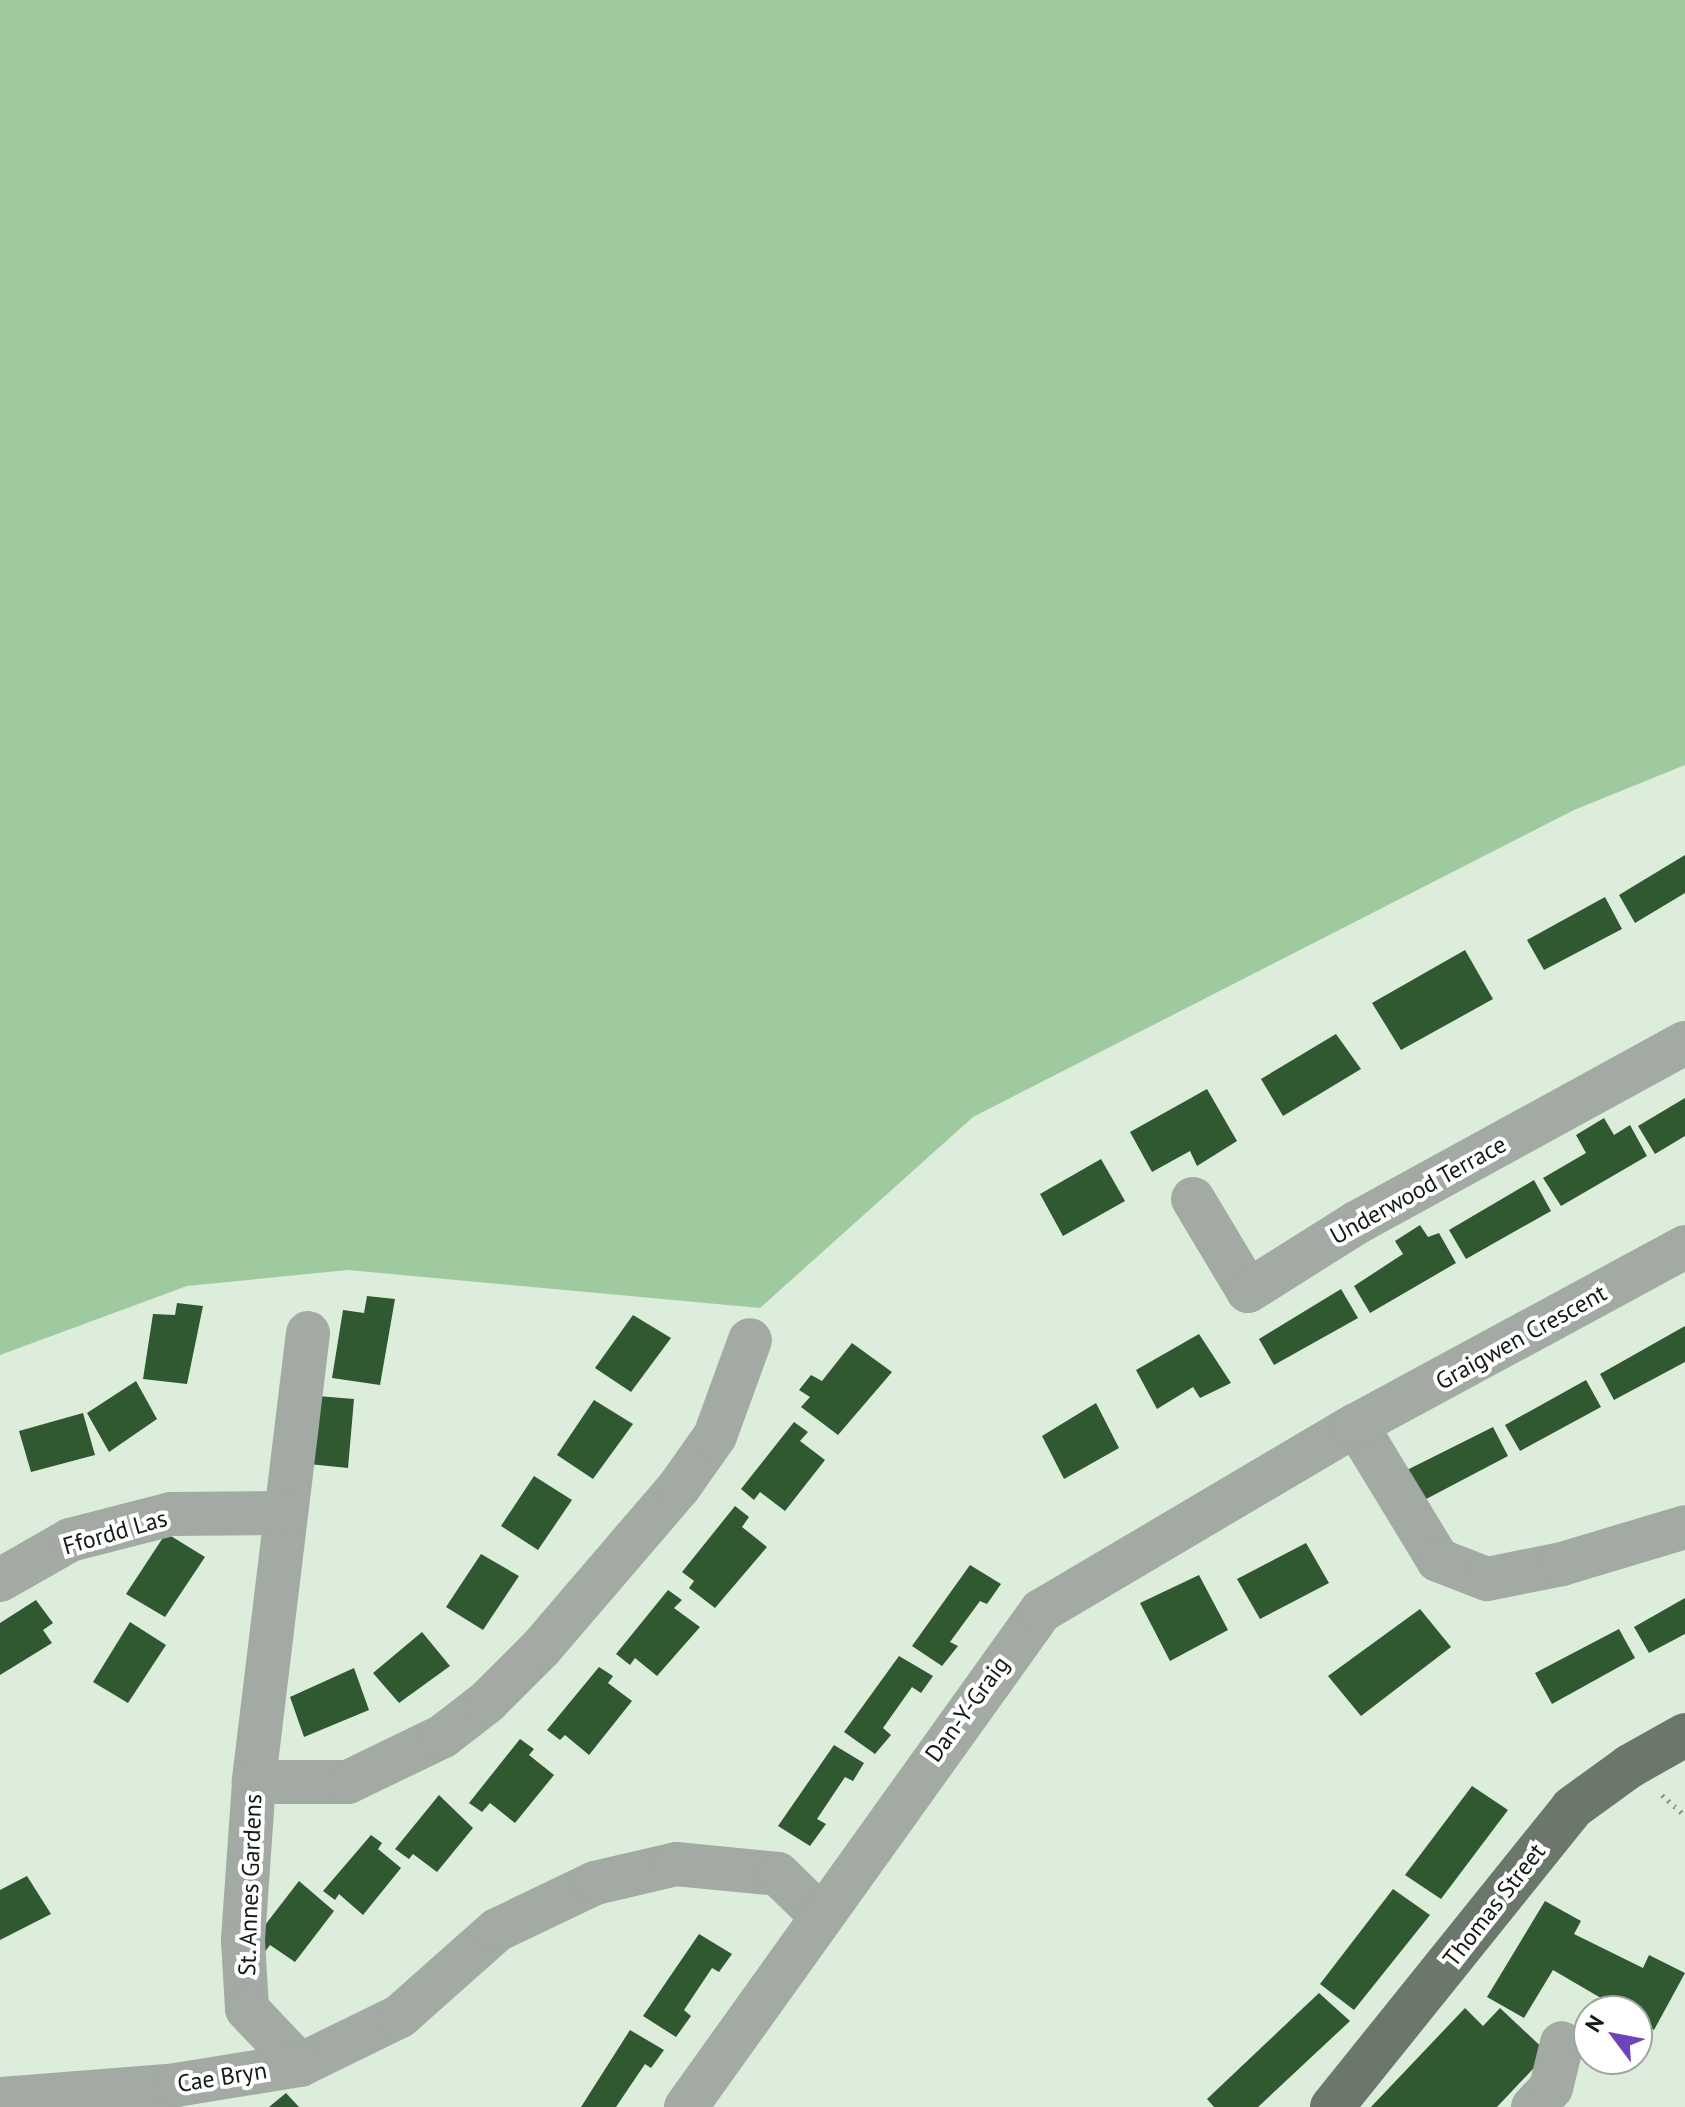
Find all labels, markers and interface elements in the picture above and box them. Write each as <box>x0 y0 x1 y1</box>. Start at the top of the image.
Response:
street label: Underwood Terrace <box>1325 1130 1511 1250</box>
street label: Graigwen Crescent <box>1431 1278 1611 1396</box>
street label: Ffordd Las <box>60 1503 170 1561</box>
street label: Dan-Y-Graig <box>919 1651 1015 1767</box>
street label: St. Annes Gardens <box>232 1792 268 1978</box>
street label: Thomas Street <box>1437 1838 1551 1972</box>
north arrow <box>1573 1995 1653 2075</box>
text: N <box>1579 2010 1610 2037</box>
street label: Cae Bryn <box>175 2056 269 2098</box>

